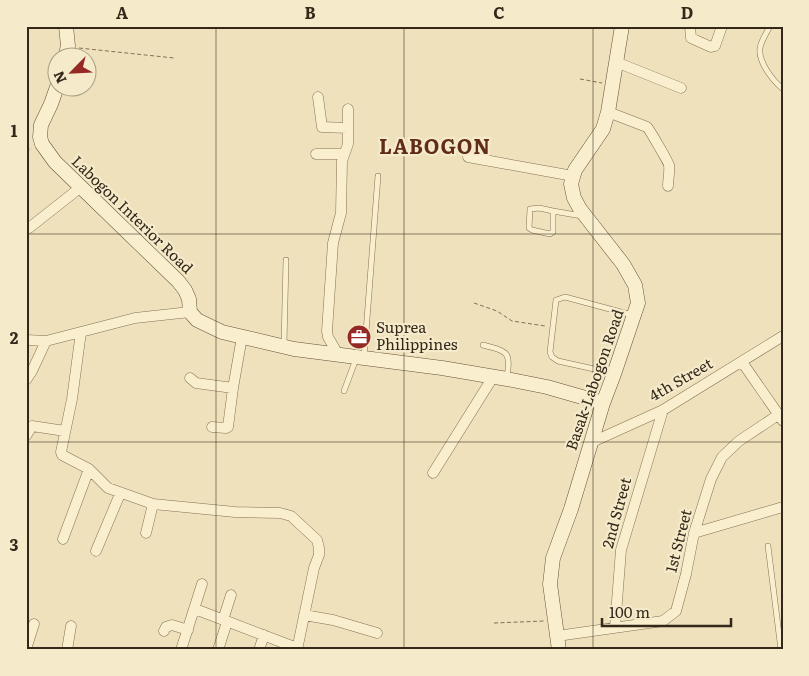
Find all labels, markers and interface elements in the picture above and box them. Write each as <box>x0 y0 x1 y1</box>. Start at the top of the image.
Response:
text: A <box>116 0 128 24</box>
text: B <box>304 0 316 24</box>
text: C <box>493 0 505 24</box>
text: D <box>681 0 693 24</box>
north arrow <box>48 48 98 98</box>
text: N <box>48 68 71 87</box>
text: 1 <box>11 118 18 142</box>
district label: LABOGON <box>379 130 491 160</box>
street label: Labogon Interior Road <box>67 150 199 278</box>
street label: Basak-Labogon Road <box>559 306 629 453</box>
place label: Suprea Philippines <box>376 315 458 355</box>
office icon: Suprea Philippines <box>346 324 372 350</box>
text: 2 <box>10 325 19 349</box>
street label: 4th Street <box>644 351 716 406</box>
street label: 2nd Street <box>595 475 636 551</box>
street label: 1st Street <box>659 506 697 575</box>
text: 3 <box>10 532 19 556</box>
scale bar <box>602 596 730 628</box>
text: 100 m <box>609 600 650 623</box>

